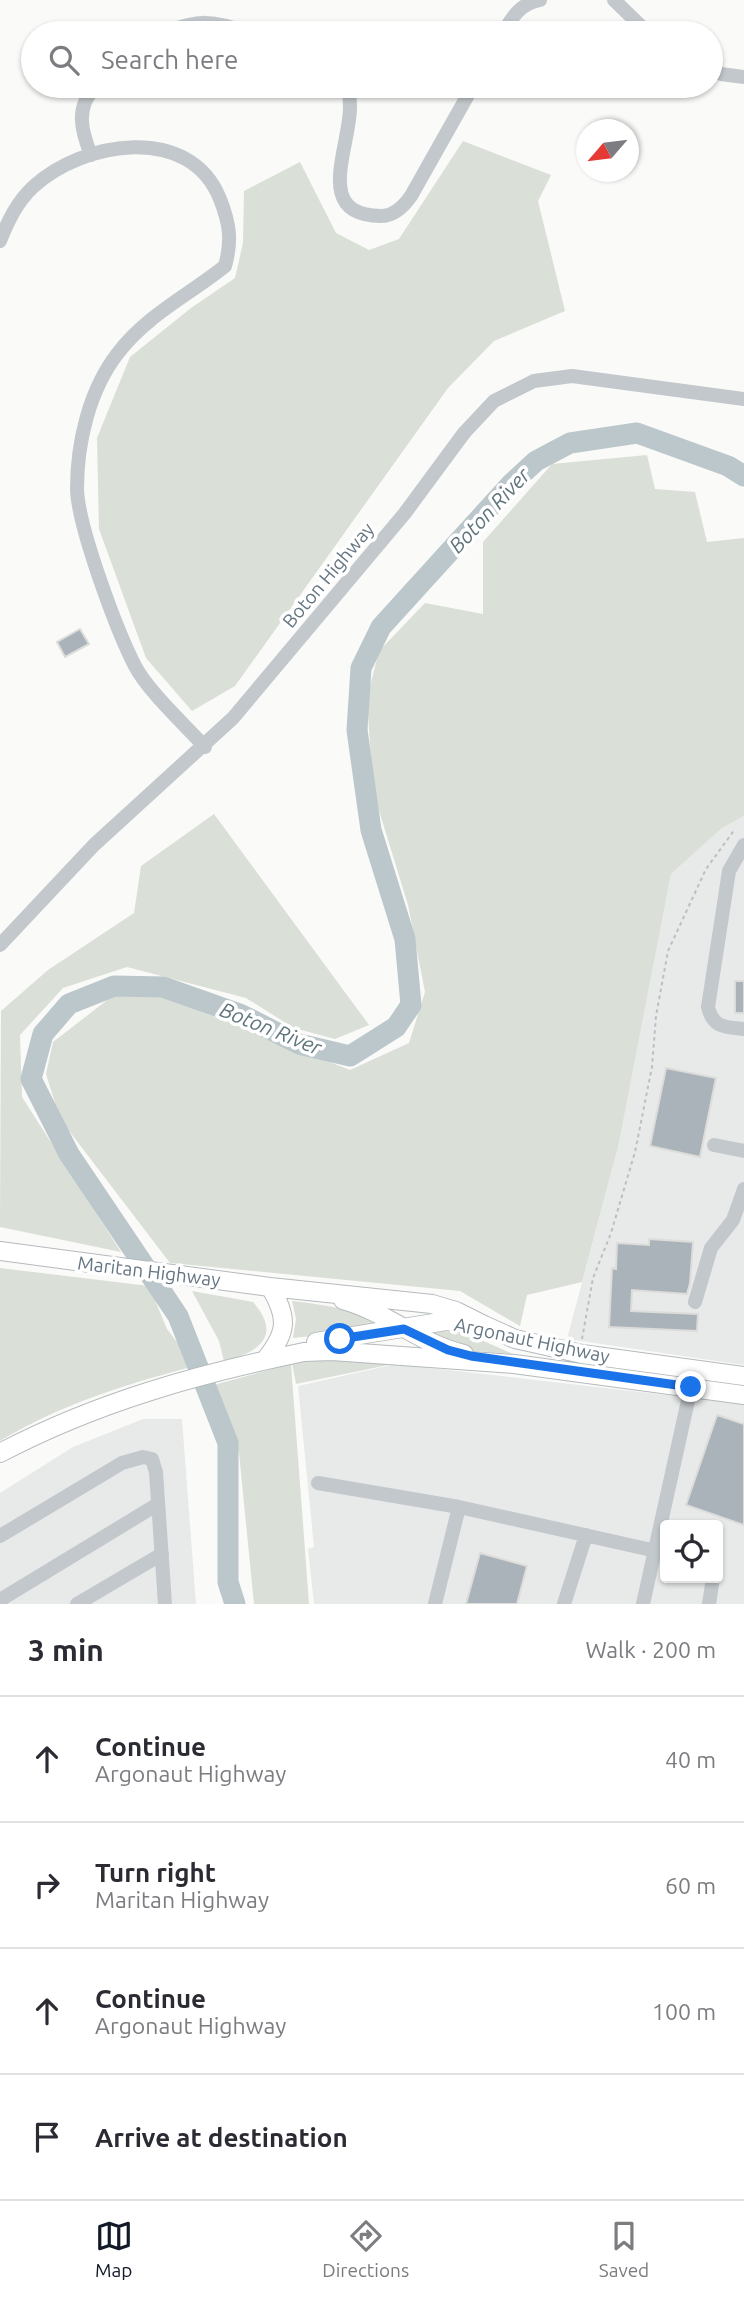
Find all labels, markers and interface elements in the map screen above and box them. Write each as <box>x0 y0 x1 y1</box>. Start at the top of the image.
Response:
search box <box>21 21 723 98</box>
icon: search <box>45 41 83 79</box>
text: Search here <box>101 45 238 74</box>
north arrow <box>576 119 639 182</box>
water label: Boton River <box>444 462 535 557</box>
street label: Boton Highway <box>278 518 378 632</box>
water label: Boton River <box>217 997 326 1060</box>
street label: Maritan Highway <box>76 1251 222 1291</box>
street label: Argonaut Highway <box>452 1313 612 1367</box>
route start <box>324 1323 355 1354</box>
route end <box>675 1371 706 1402</box>
map controls <box>660 1520 723 1583</box>
button: locate <box>660 1520 723 1583</box>
text: 3 min <box>28 1633 104 1667</box>
text: Walk · 200 m <box>585 1637 716 1662</box>
text: Continue <box>95 1732 206 1761</box>
icon: ahead <box>28 1740 66 1778</box>
text: 40 m <box>665 1747 716 1772</box>
text: Argonaut Highway <box>95 1761 286 1786</box>
text: Turn right <box>95 1858 216 1887</box>
icon: right <box>28 1866 66 1904</box>
text: 60 m <box>665 1873 716 1898</box>
text: Maritan Highway <box>95 1887 269 1912</box>
text: Continue <box>95 1984 206 2013</box>
icon: ahead <box>28 1992 66 2030</box>
text: 100 m <box>652 1999 716 2024</box>
text: Argonaut Highway <box>95 2013 286 2038</box>
icon: arrive <box>28 2118 66 2156</box>
text: Arrive at destination <box>95 2123 348 2152</box>
tab: Map <box>95 2217 133 2281</box>
tab: Directions <box>322 2217 409 2281</box>
tab: Saved <box>599 2217 649 2281</box>

